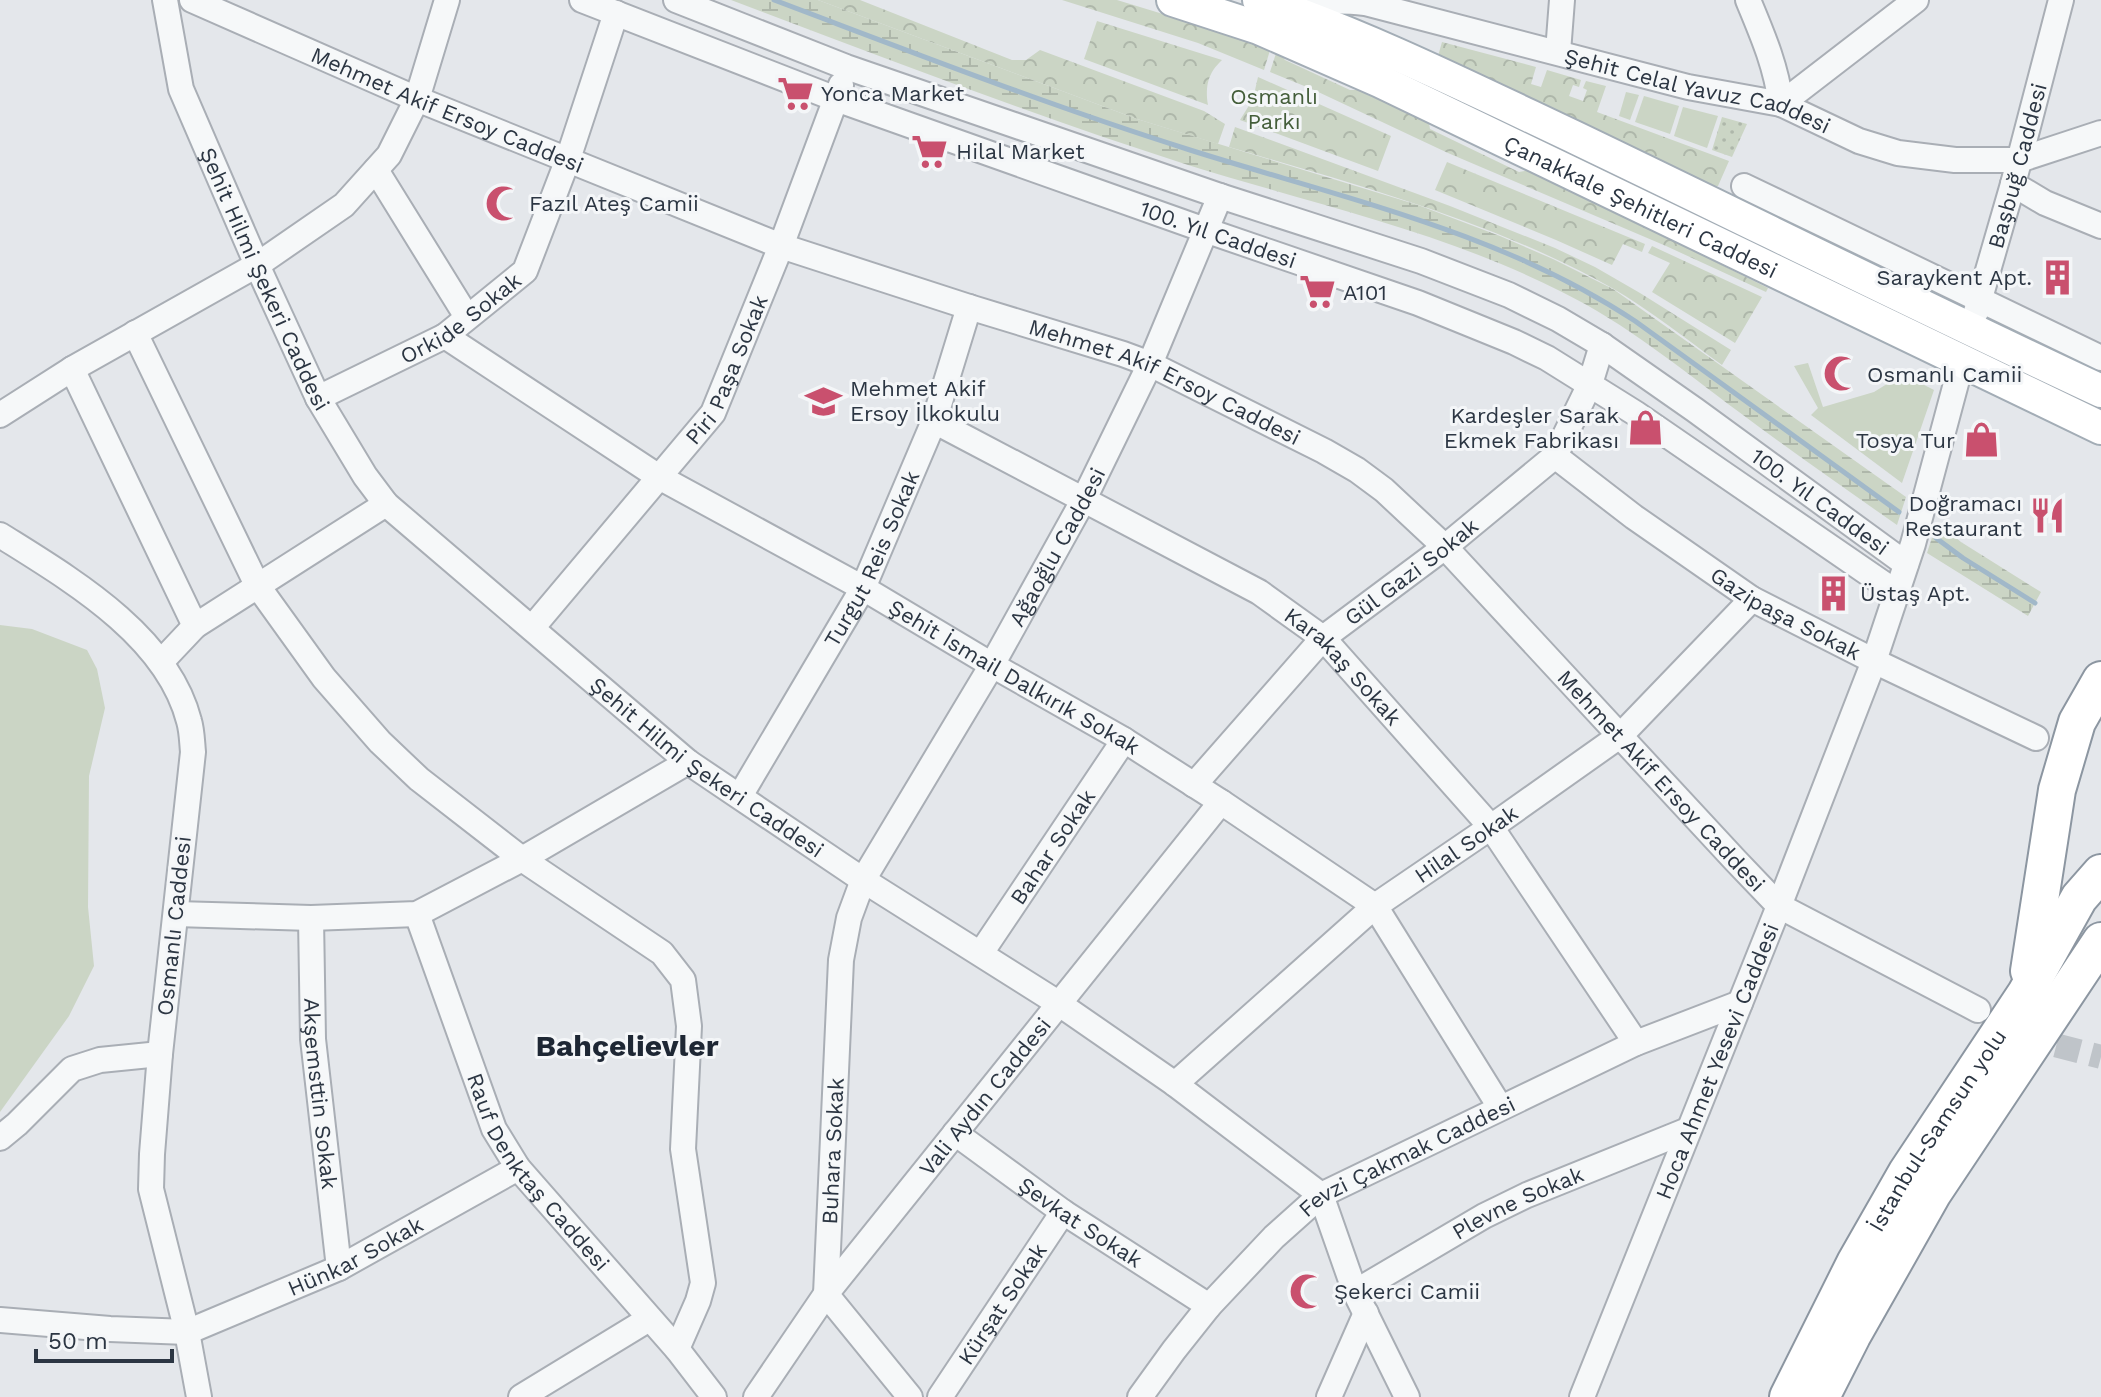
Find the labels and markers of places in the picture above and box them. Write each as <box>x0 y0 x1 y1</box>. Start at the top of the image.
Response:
supermarket icon: Yonca Market <box>776 74 814 112</box>
place label: Yonca Market <box>821 81 964 106</box>
supermarket icon: Hilal Market <box>911 132 949 170</box>
place label: Hilal Market <box>956 139 1084 164</box>
mosque icon: Fazıl Ateş Camii <box>484 184 522 222</box>
place label: Fazıl Ateş Camii <box>529 191 699 216</box>
building icon: Saraykent Apt. <box>2039 258 2077 296</box>
place label: Saraykent Apt. <box>1877 265 2032 290</box>
supermarket icon: A101 <box>1298 273 1336 311</box>
place label: A101 <box>1343 280 1387 305</box>
mosque icon: Osmanlı Camii <box>1822 355 1860 393</box>
place label: Osmanlı Camii <box>1867 362 2022 387</box>
place label: Mehmet Akif Ersoy İlkokulu <box>850 376 1000 426</box>
school or university icon: Mehmet Akif Ersoy İlkokulu <box>805 382 843 420</box>
place label: Kardeşler Sarak Ekmek Fabrikası <box>1444 403 1619 453</box>
shop icon: Kardeşler Sarak Ekmek Fabrikası <box>1626 409 1664 447</box>
shop icon: Tosya Tur <box>1962 421 2000 459</box>
place label: Tosya Tur <box>1856 428 1955 453</box>
place label: Doğramacı Restaurant <box>1904 491 2022 541</box>
restaurant icon: Doğramacı Restaurant <box>2029 497 2067 535</box>
building icon: Üstaş Apt. <box>1815 574 1853 612</box>
place label: Üstaş Apt. <box>1860 581 1970 606</box>
mosque icon: Şekerci Camii <box>1289 1272 1327 1310</box>
place label: Şekerci Camii <box>1334 1279 1480 1304</box>

